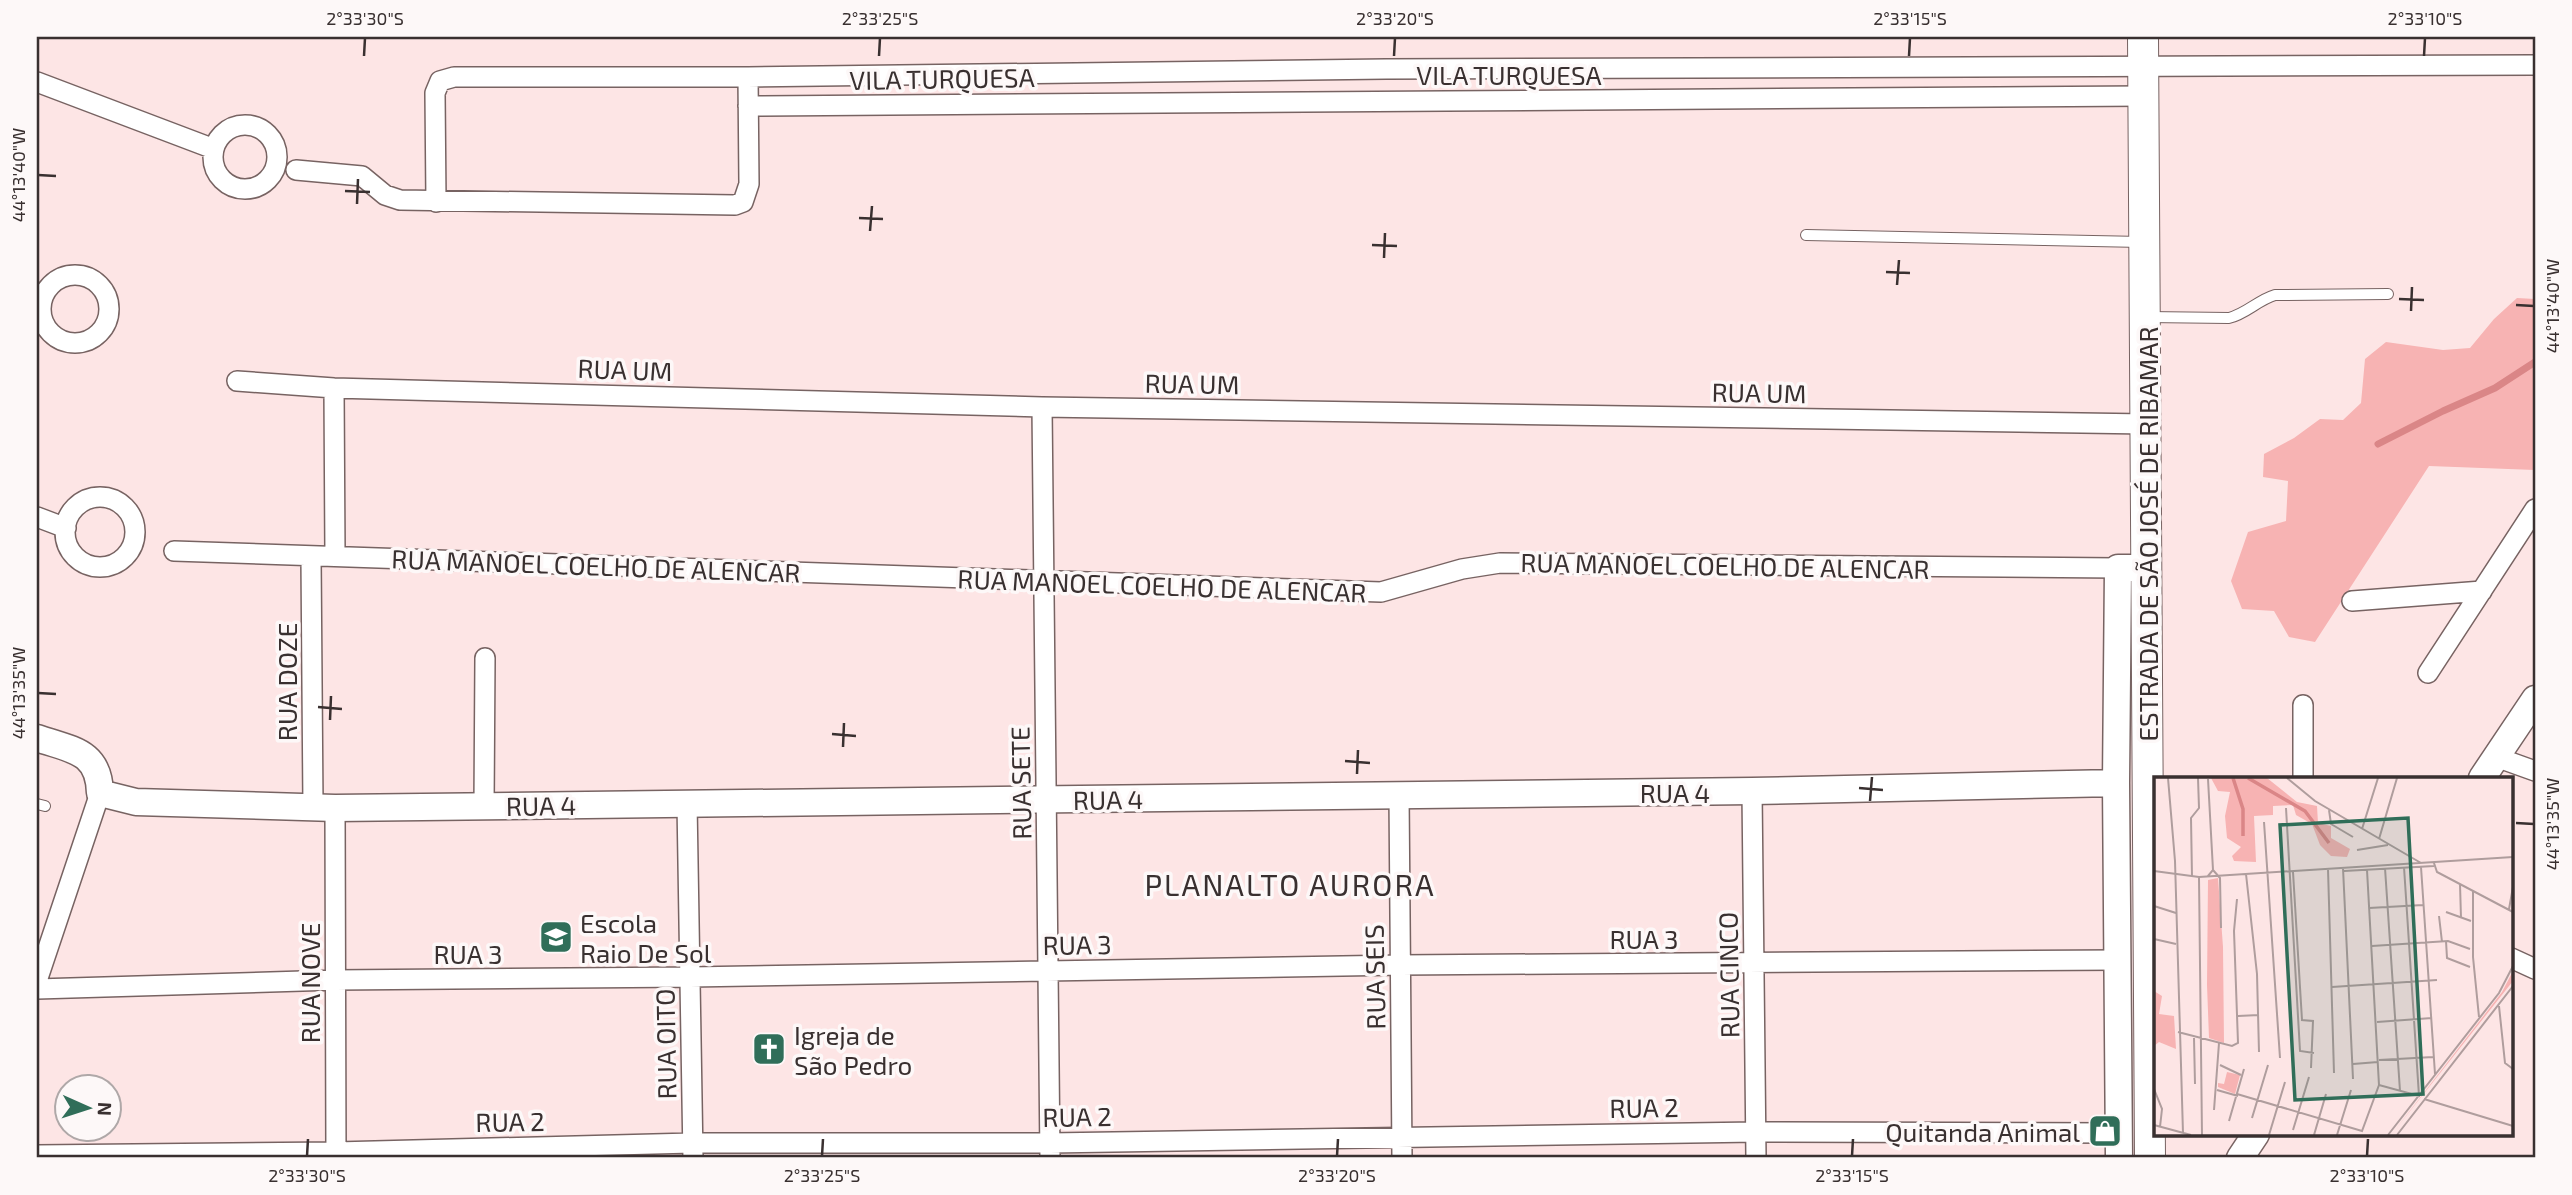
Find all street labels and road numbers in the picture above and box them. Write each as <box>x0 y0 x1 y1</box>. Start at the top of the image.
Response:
street label: VILA TURQUESA <box>1416 59 1602 90</box>
street label: VILA TURQUESA <box>849 61 1035 95</box>
street label: ESTRADA DE SÃO JOSÉ DE RIBAMAR <box>2132 327 2163 741</box>
street label: RUA UM <box>577 352 673 386</box>
street label: RUA UM <box>1144 367 1240 399</box>
street label: RUA UM <box>1711 376 1807 408</box>
street label: RUA MANOEL COELHO DE ALENCAR <box>391 542 801 588</box>
street label: RUA MANOEL COELHO DE ALENCAR <box>1520 546 1930 584</box>
street label: RUA MANOEL COELHO DE ALENCAR <box>957 562 1367 608</box>
street label: RUA DOZE <box>271 623 302 741</box>
street label: RUA SETE <box>1004 726 1036 840</box>
street label: RUA 4 <box>1640 777 1710 808</box>
street label: RUA 4 <box>1072 783 1144 815</box>
street label: RUA 4 <box>505 789 577 821</box>
street label: RUA CINCO <box>1711 911 1745 1039</box>
street label: RUA NOVE <box>294 923 325 1043</box>
street label: RUA 3 <box>1609 923 1679 954</box>
street label: RUA SEIS <box>1358 924 1390 1030</box>
street label: RUA 3 <box>1042 928 1112 960</box>
street label: RUA 3 <box>433 938 503 969</box>
street label: RUA OITO <box>649 988 681 1100</box>
street label: RUA 2 <box>1609 1091 1679 1123</box>
street label: RUA 2 <box>1042 1100 1112 1132</box>
street label: RUA 2 <box>475 1105 545 1137</box>

